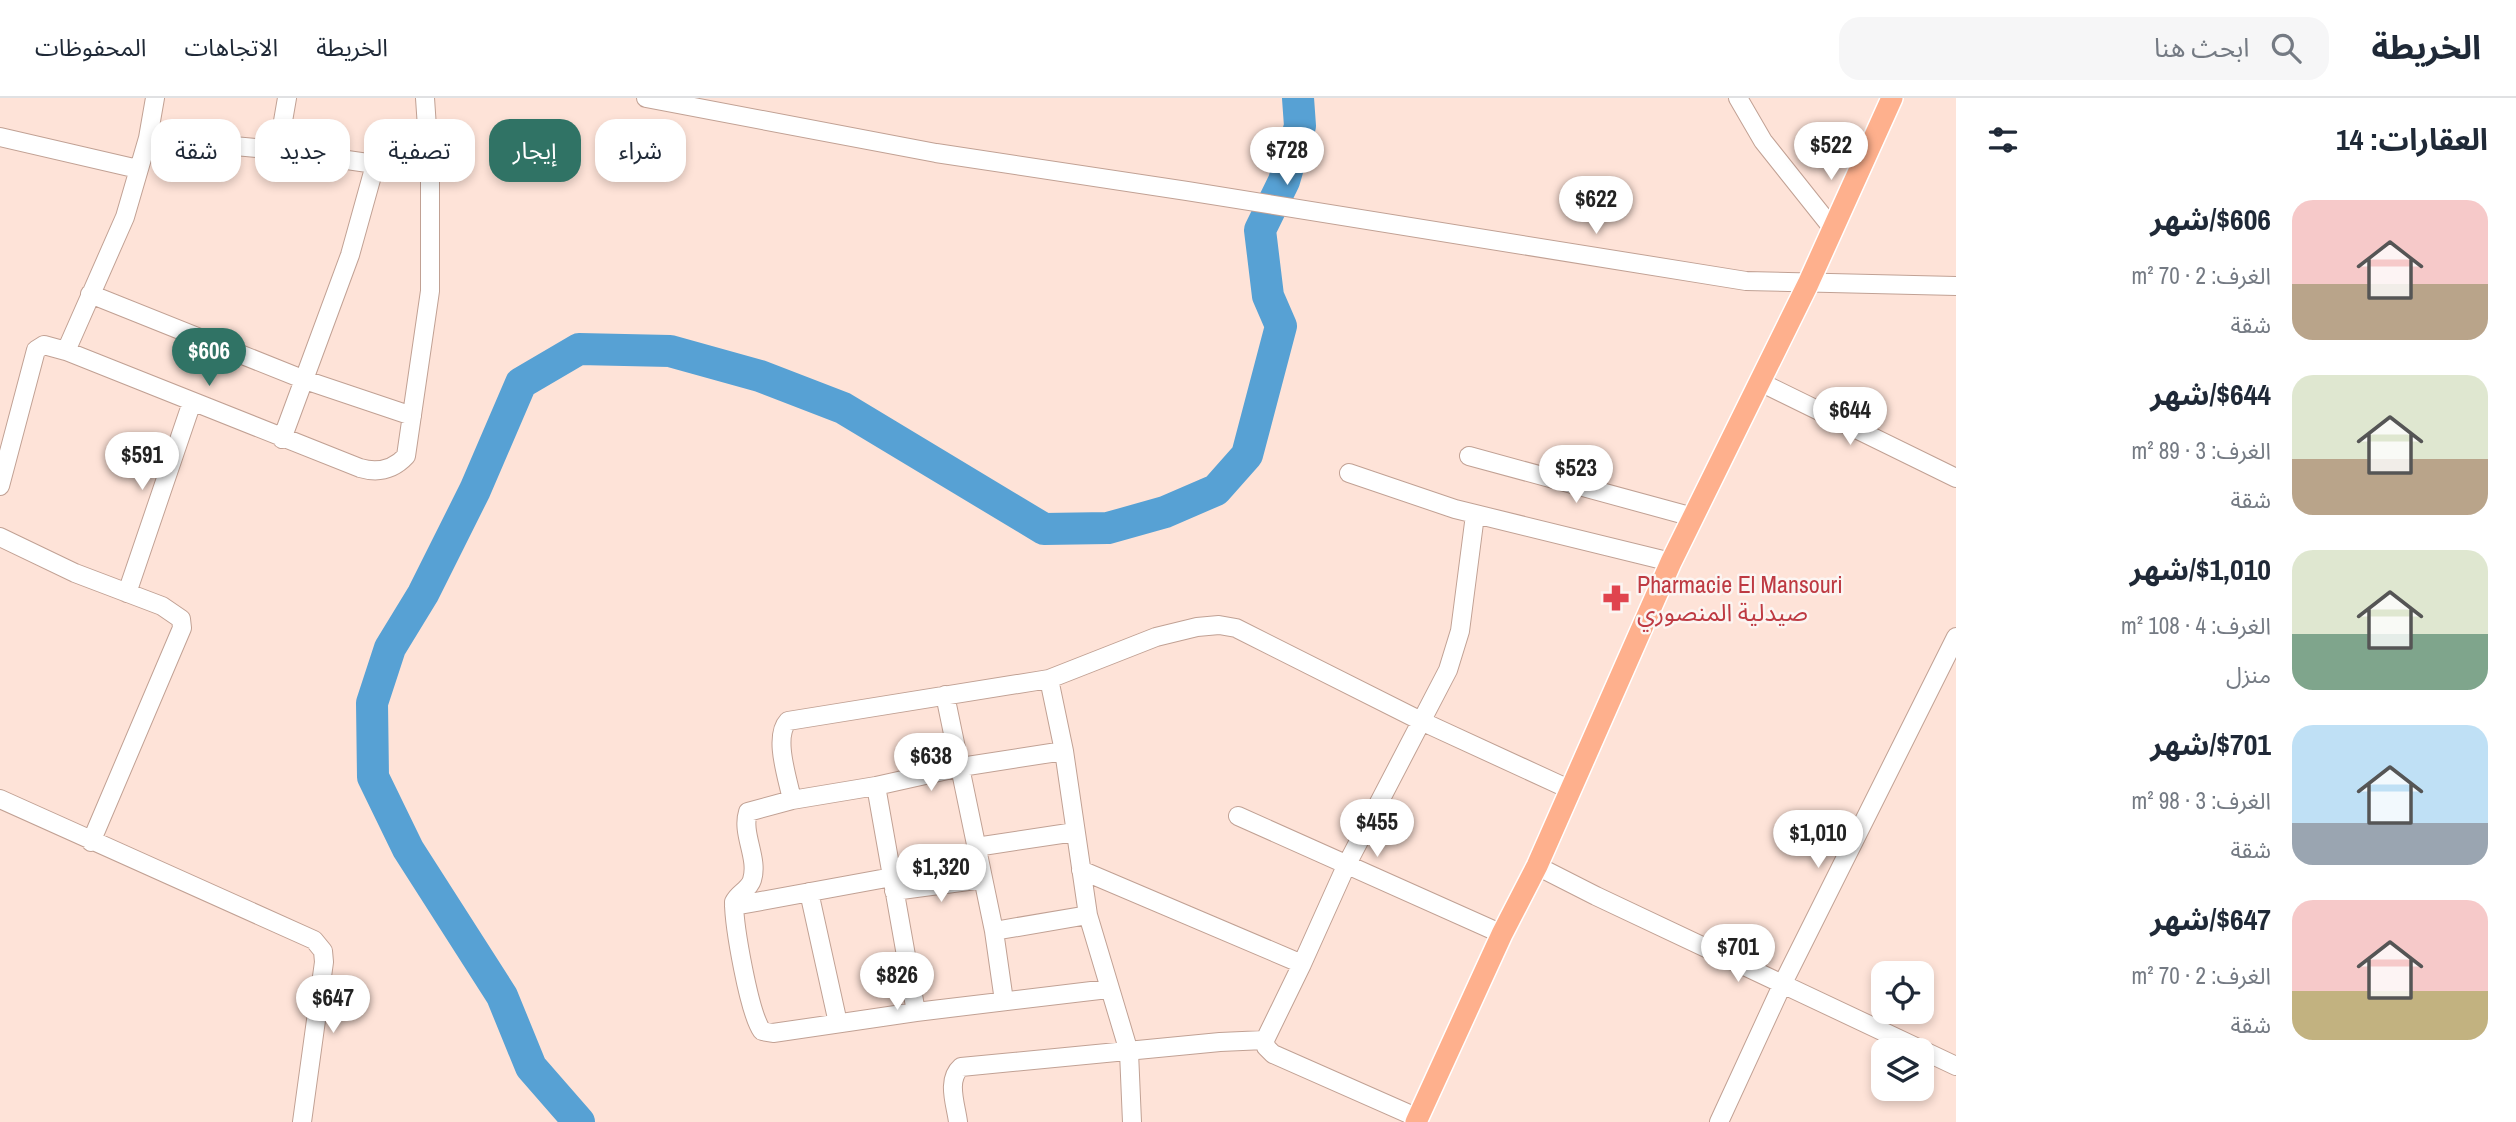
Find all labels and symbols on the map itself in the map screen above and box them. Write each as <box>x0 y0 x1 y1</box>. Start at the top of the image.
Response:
pin: $522 <box>1790 122 1872 182</box>
pin: $728 <box>1246 127 1328 187</box>
pin: $622 <box>1555 176 1637 236</box>
pin: $606 <box>168 328 250 388</box>
pin: $644 <box>1809 388 1891 447</box>
pin: $591 <box>101 432 183 492</box>
pin: $523 <box>1535 446 1617 505</box>
place label: Pharmacie El Mansouri صيدلية المنصوري <box>1637 568 1843 632</box>
pharmacy icon: Pharmacie El Mansouri صيدلية المنصوري <box>1601 583 1631 613</box>
pin: $638 <box>890 734 972 793</box>
pin: $455 <box>1336 800 1418 859</box>
pin: $1,010 <box>1761 810 1875 870</box>
pin: $1,320 <box>884 844 998 904</box>
pin: $701 <box>1697 924 1779 984</box>
pin: $826 <box>856 953 938 1012</box>
pin: $647 <box>292 976 374 1035</box>

